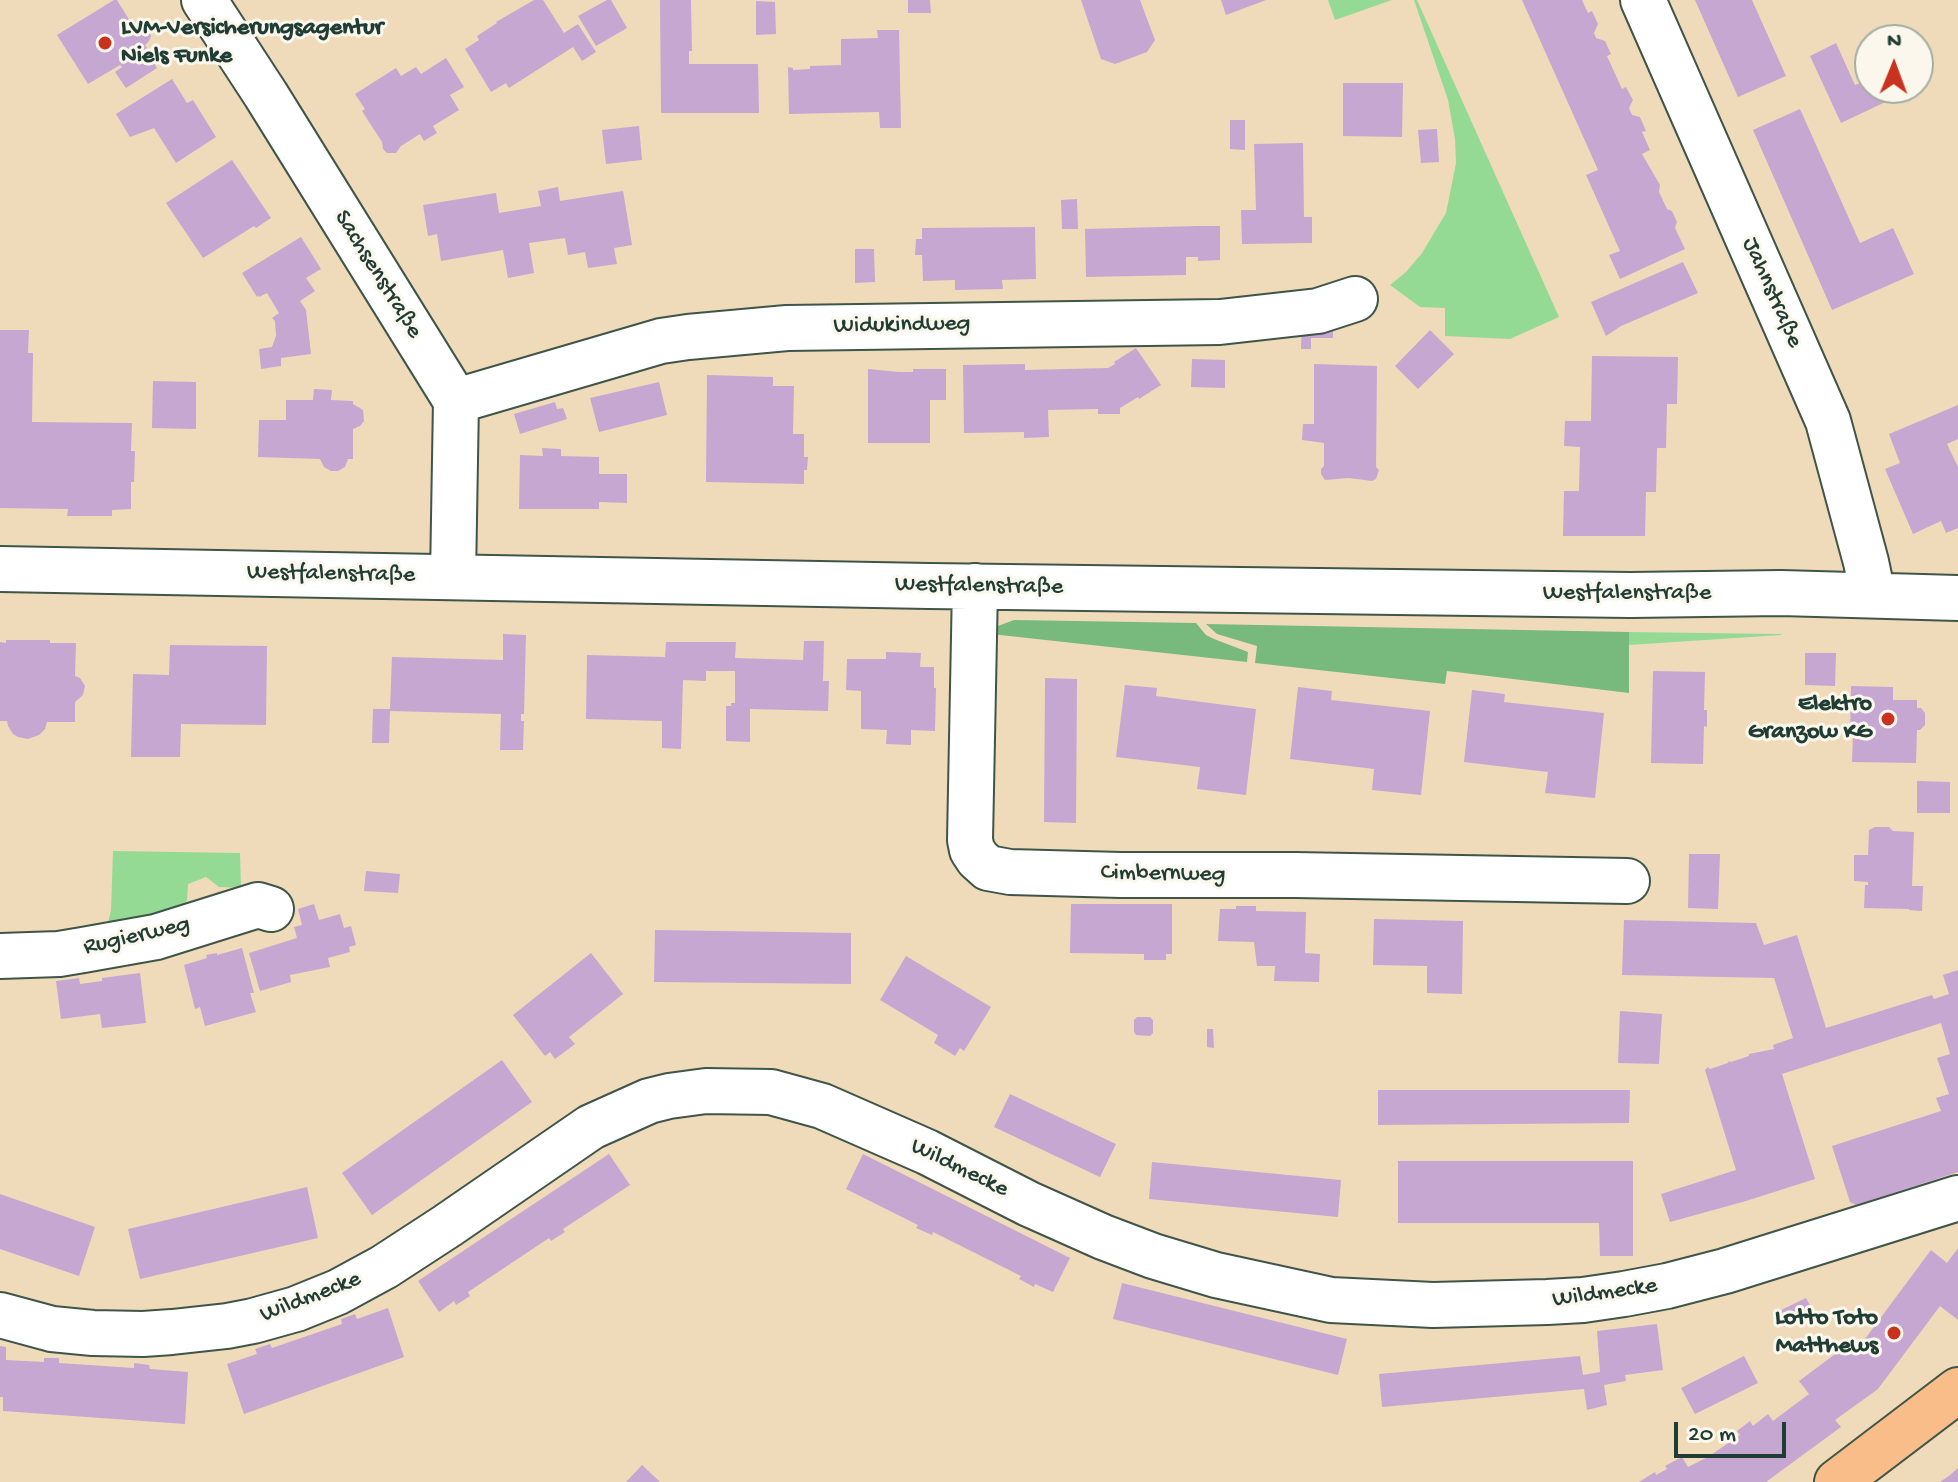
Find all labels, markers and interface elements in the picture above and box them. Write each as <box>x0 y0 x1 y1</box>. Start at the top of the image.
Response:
place label: LVM-Versicherungsagentur Niels Funke <box>121 15 383 71</box>
north arrow <box>1854 24 1934 104</box>
text: N <box>1887 29 1902 55</box>
marker: LVM-Versicherungsagentur Niels Funke <box>96 34 114 52</box>
street label: Sachsenstraße <box>326 206 428 344</box>
street label: Jahnstraße <box>1734 233 1808 353</box>
street label: Widukindweg <box>833 310 971 342</box>
street label: Westfalenstraße <box>246 559 416 591</box>
street label: Westfalenstraße <box>894 571 1064 603</box>
street label: Westfalenstraße <box>1543 580 1711 608</box>
place label: Elektro Granzow KG <box>1748 691 1872 747</box>
marker: Elektro Granzow KG <box>1879 710 1897 728</box>
street label: Cimbernweg <box>1100 860 1226 890</box>
street label: Rugierweg <box>81 911 193 963</box>
street label: Wildmecke <box>905 1133 1013 1205</box>
street label: Wildmecke <box>257 1266 365 1330</box>
street label: Wildmecke <box>1551 1272 1659 1316</box>
place label: Lotto Toto Matthews <box>1775 1305 1878 1361</box>
marker: Lotto Toto Matthews <box>1885 1324 1903 1342</box>
scale bar <box>1678 1406 1790 1456</box>
text: 20 m <box>1688 1421 1736 1450</box>

